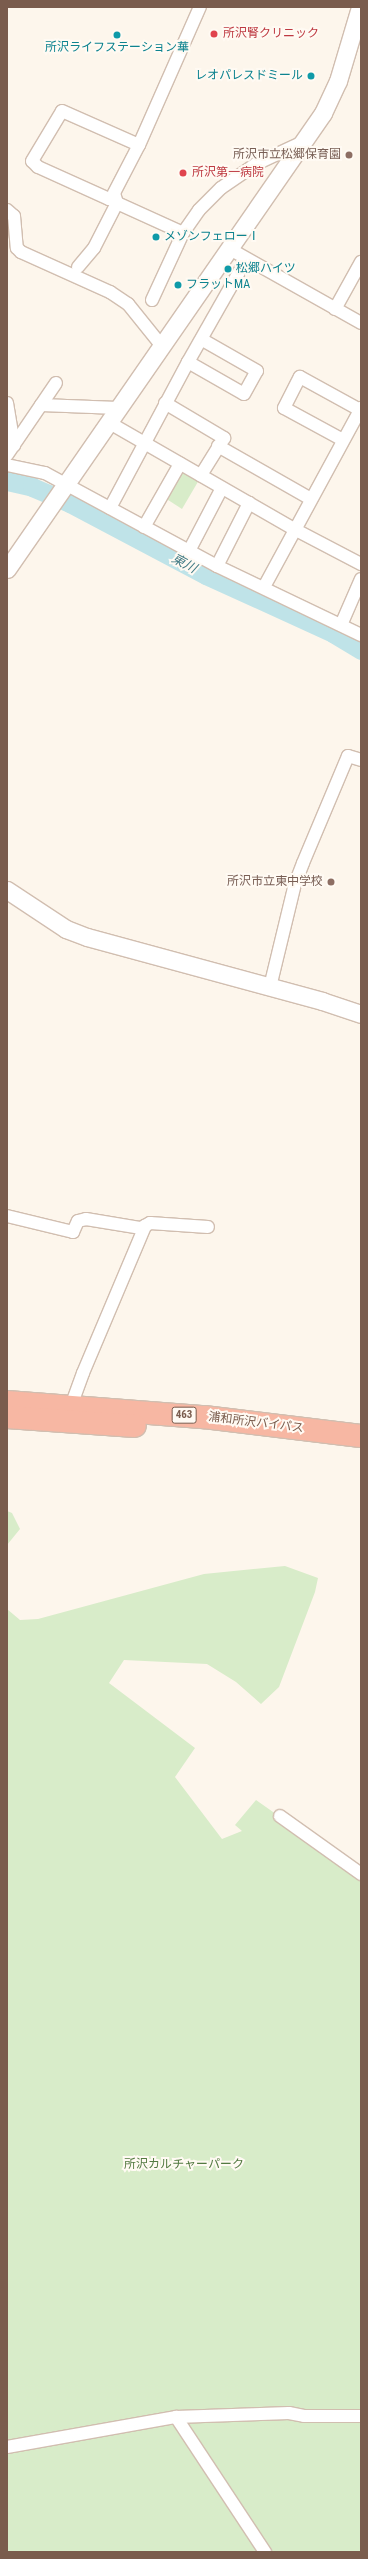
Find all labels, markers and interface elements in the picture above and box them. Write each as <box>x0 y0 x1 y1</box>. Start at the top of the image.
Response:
place label: 所沢腎クリニック <box>223 27 319 41</box>
marker: 所沢腎クリニック <box>208 28 220 40</box>
marker: 所沢ライフステーション華 <box>112 30 122 40</box>
place label: 所沢ライフステーション華 <box>45 41 189 55</box>
place label: レオパレスドミール <box>195 69 303 83</box>
marker: レオパレスドミール <box>306 71 316 81</box>
place label: 所沢市立松郷保育園 <box>233 148 341 162</box>
marker: 所沢市立松郷保育園 <box>344 150 354 160</box>
place label: 所沢第一病院 <box>192 166 264 180</box>
marker: 所沢第一病院 <box>177 167 189 179</box>
place label: メゾンフェローⅠ <box>164 230 260 244</box>
marker: メゾンフェローⅠ <box>151 232 161 242</box>
place label: 松郷ハイツ <box>236 262 296 276</box>
marker: 松郷ハイツ <box>223 264 233 274</box>
place label: フラットMA <box>186 278 250 292</box>
marker: フラットMA <box>173 280 183 290</box>
water label: 東川 <box>169 551 199 577</box>
place label: 所沢市立東中学校 <box>227 875 323 889</box>
marker: 所沢市立東中学校 <box>326 877 336 887</box>
road number: 463 <box>171 1406 197 1424</box>
street label: 浦和所沢バイパス <box>207 1410 305 1436</box>
park label: 所沢カルチャーパーク <box>124 2158 244 2172</box>

